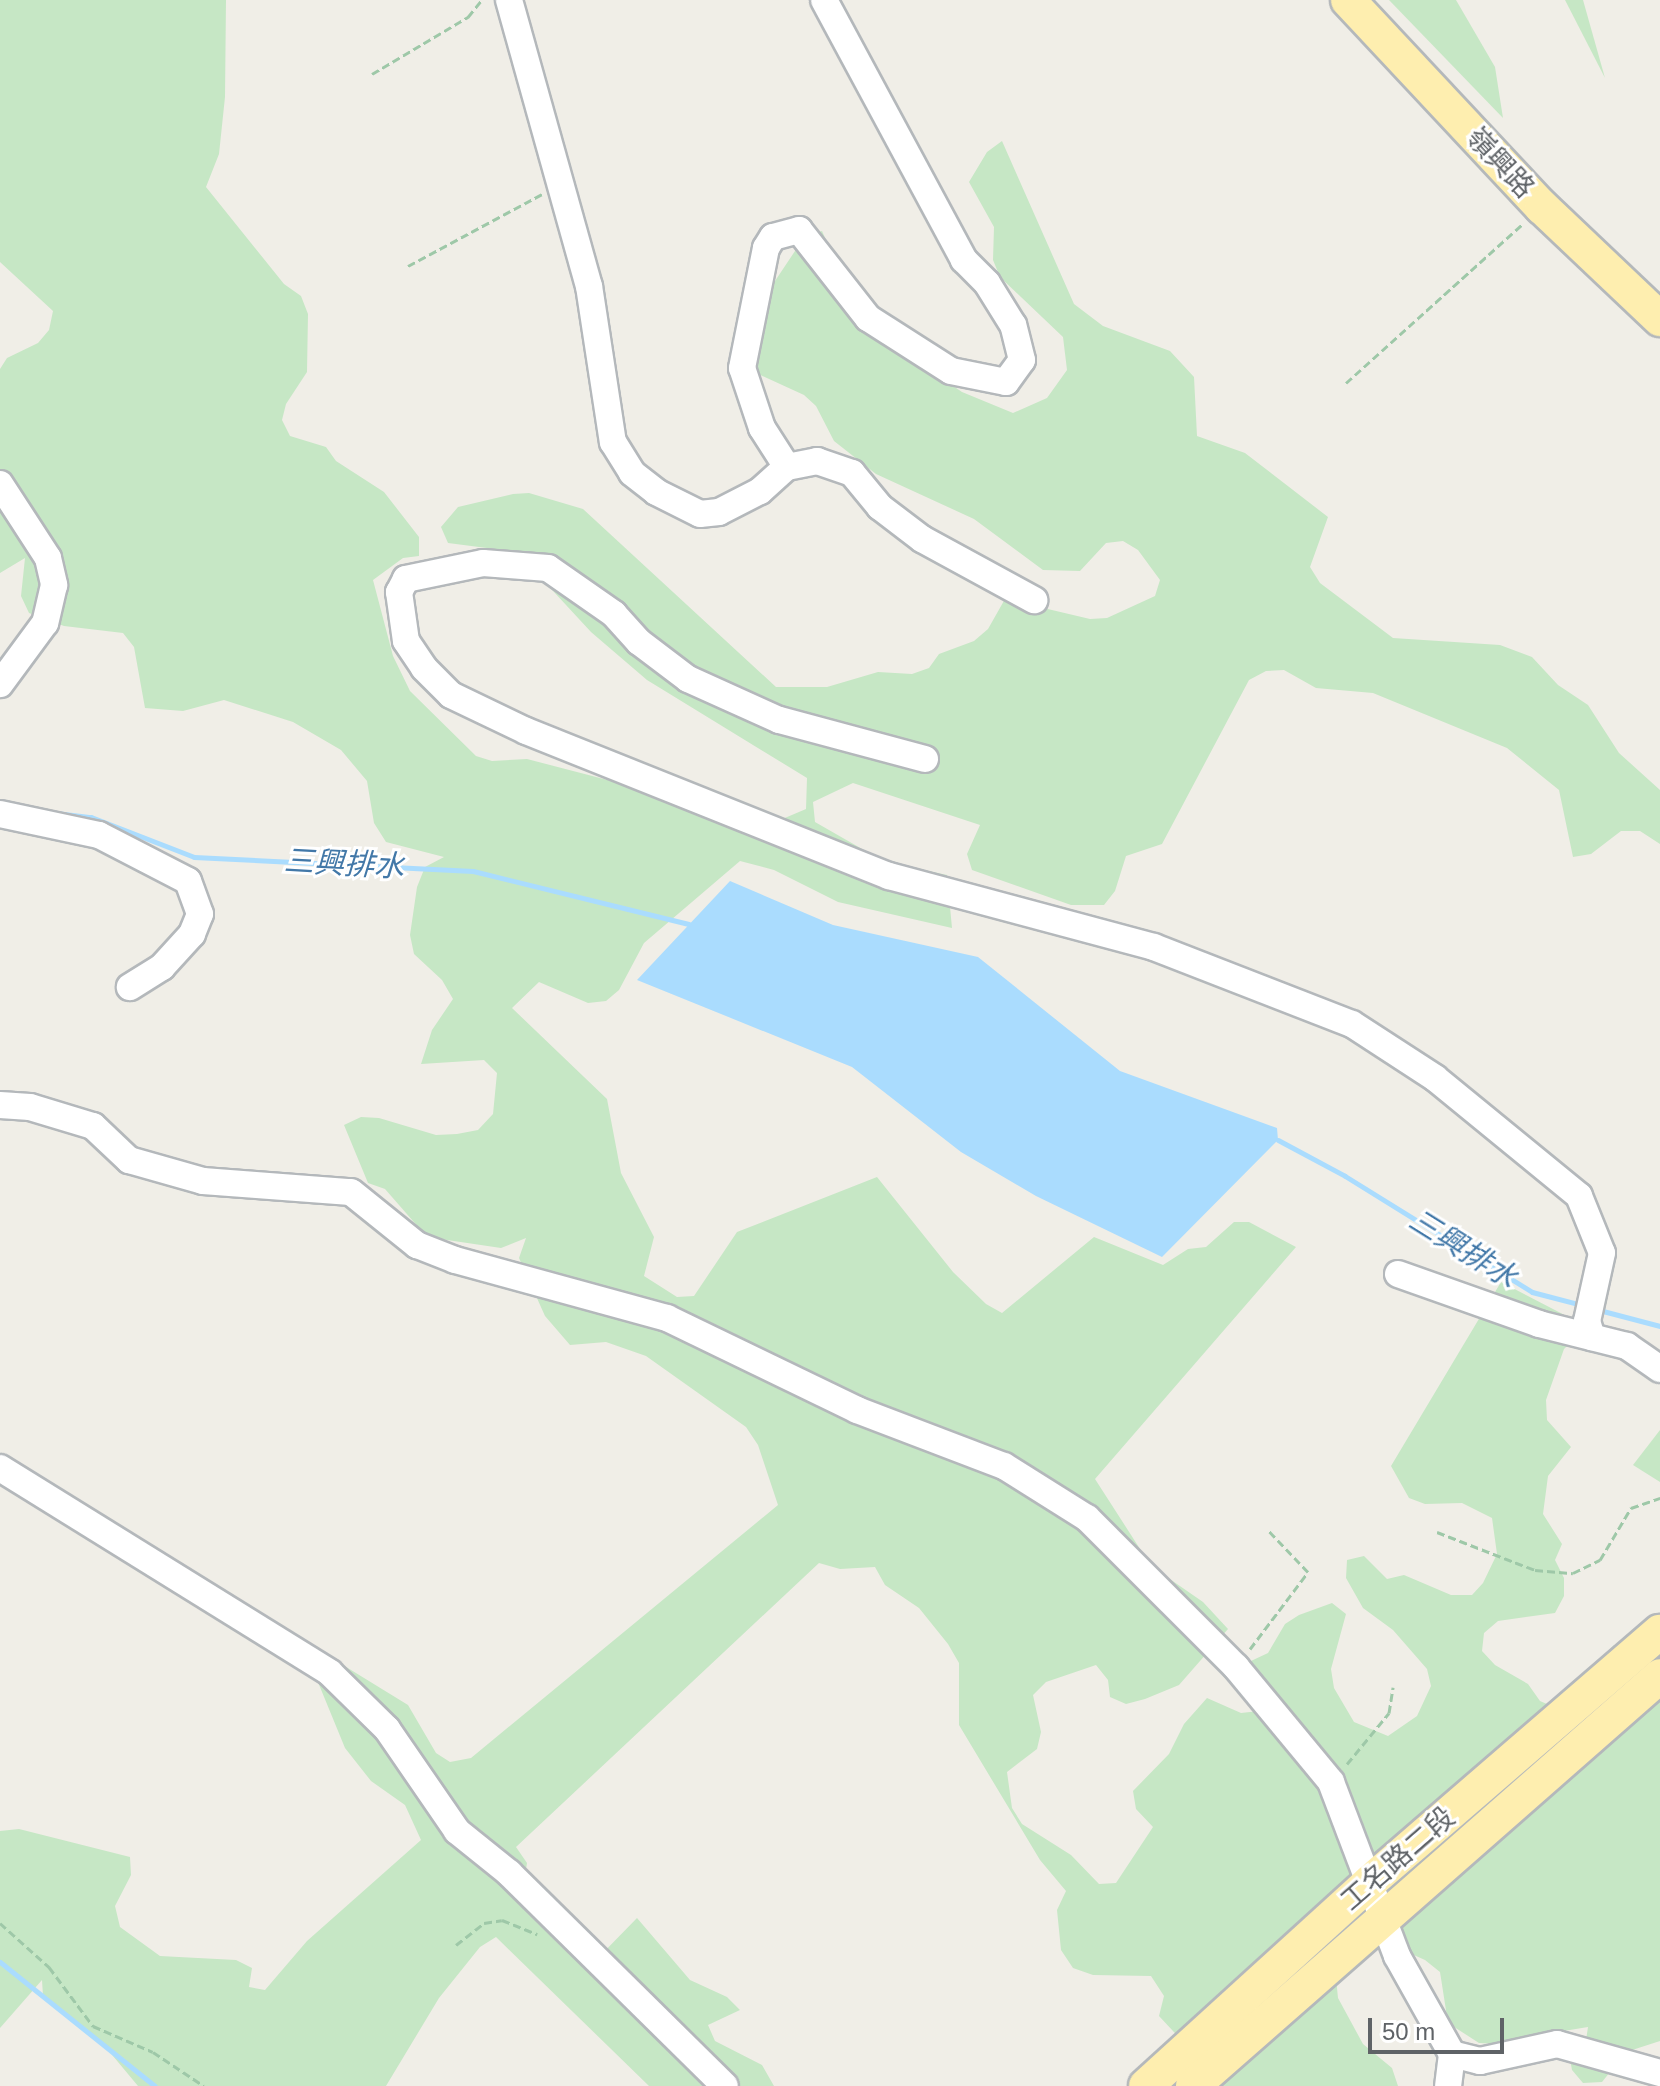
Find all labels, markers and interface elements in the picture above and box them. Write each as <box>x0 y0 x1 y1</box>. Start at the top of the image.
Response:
street label: 嶺興路 <box>1459 121 1541 205</box>
water label: 三興排水 <box>283 843 405 885</box>
water label: 三興排水 <box>1403 1202 1523 1296</box>
street label: 工名路二段 <box>1334 1800 1462 1918</box>
scale bar <box>1372 2002 1508 2052</box>
text: 50 m <box>1382 2018 1435 2045</box>

